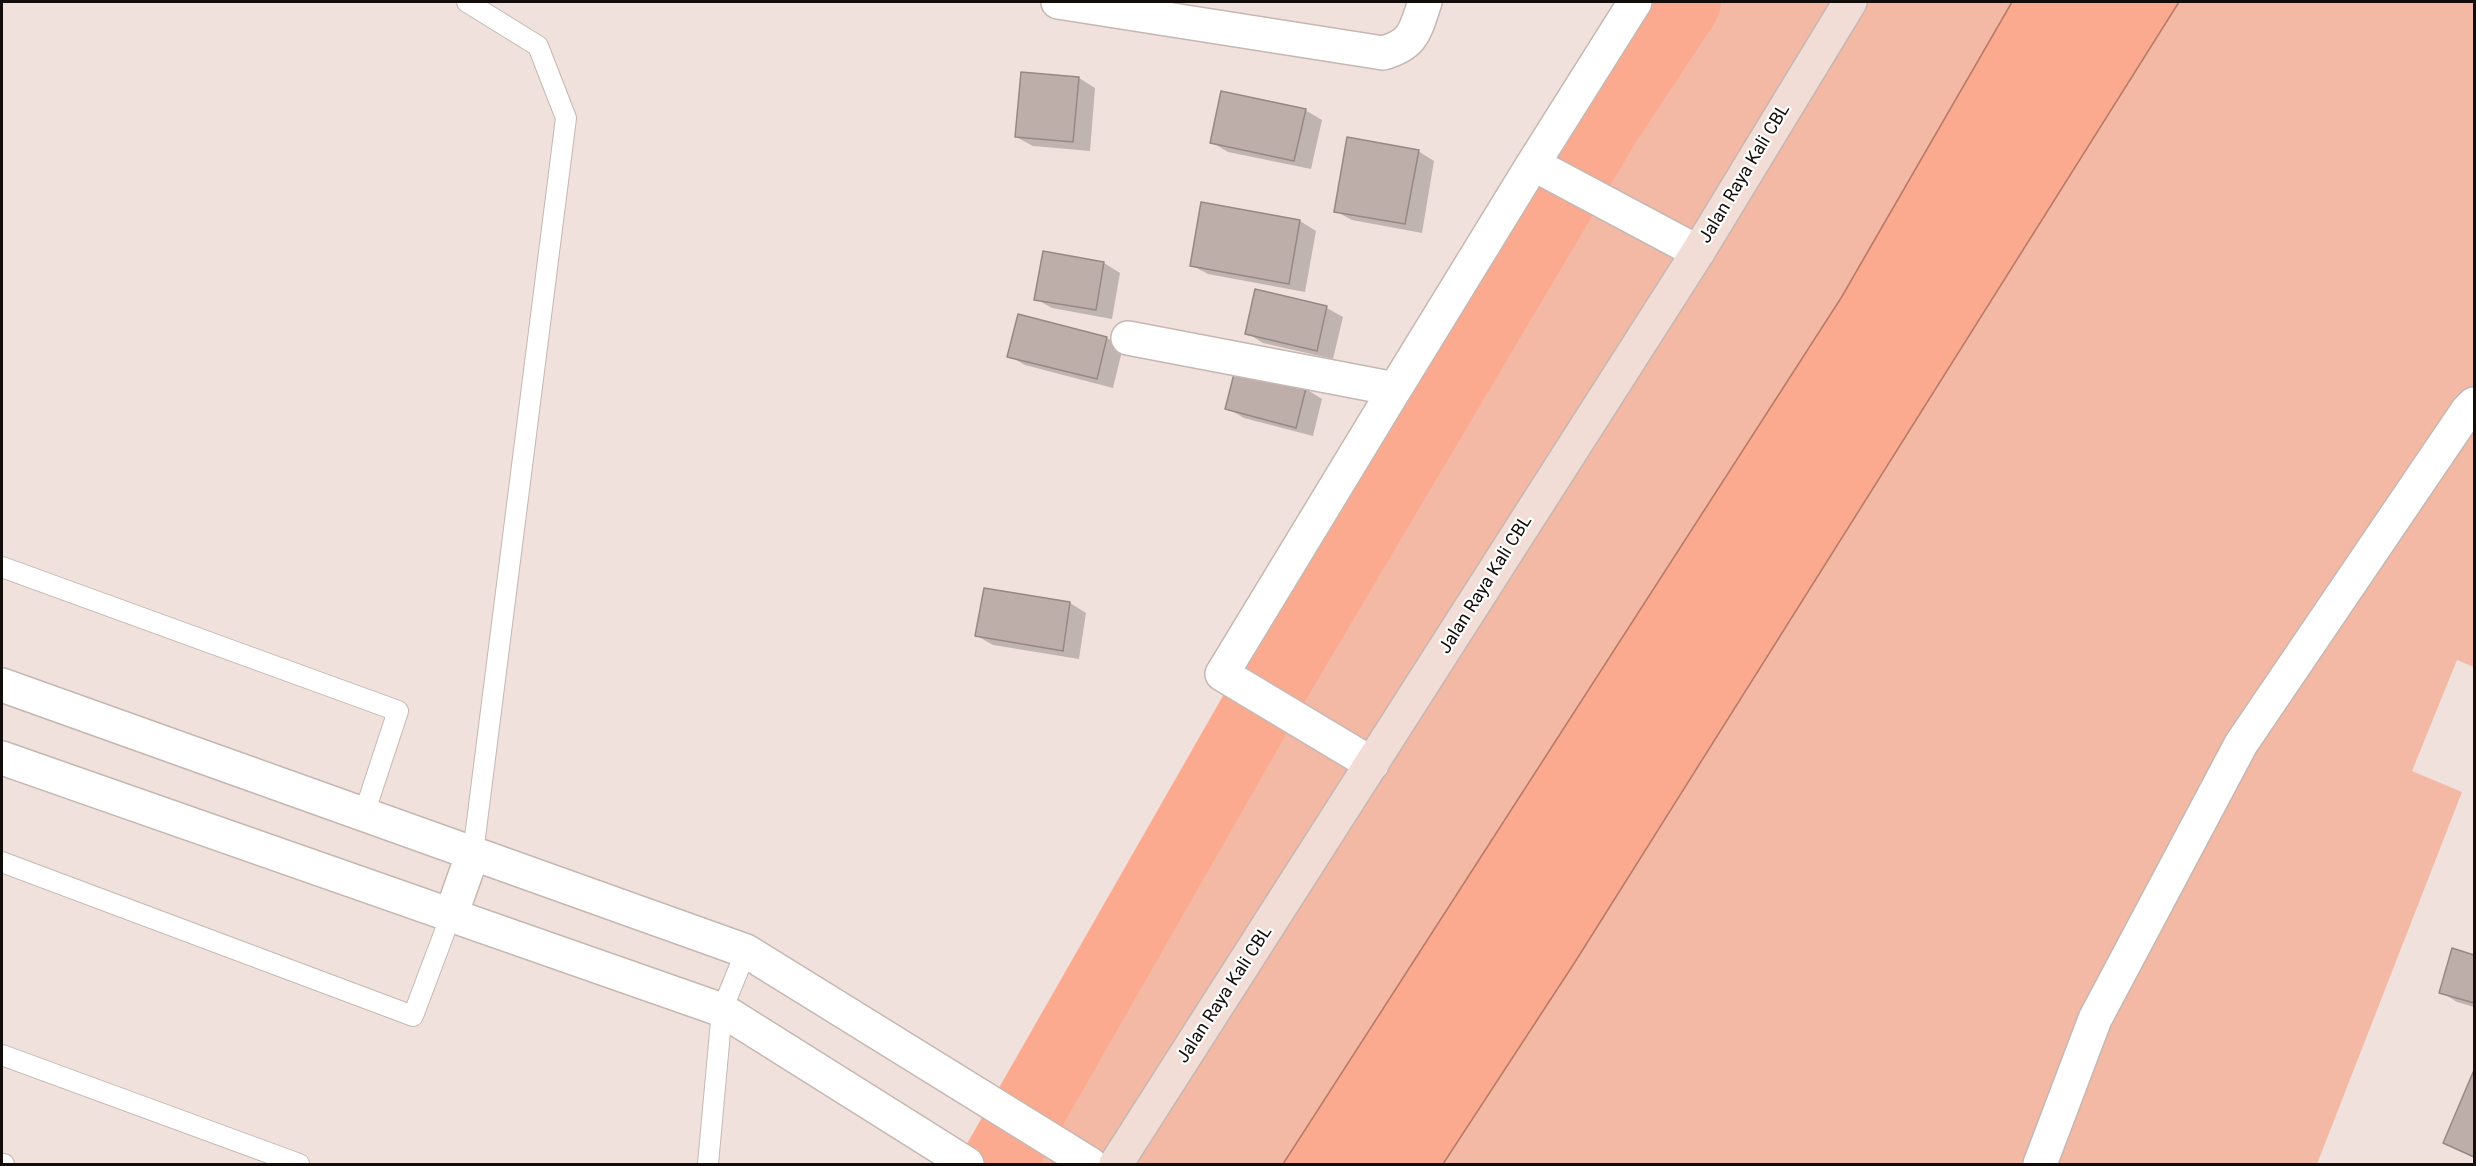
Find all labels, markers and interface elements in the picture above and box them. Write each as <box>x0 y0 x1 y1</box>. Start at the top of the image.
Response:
street label: Jalan Raya Kali CBL <box>1695 100 1795 248</box>
street label: Jalan Raya Kali CBL <box>1435 512 1537 658</box>
street label: Jalan Raya Kali CBL <box>1173 923 1277 1067</box>

